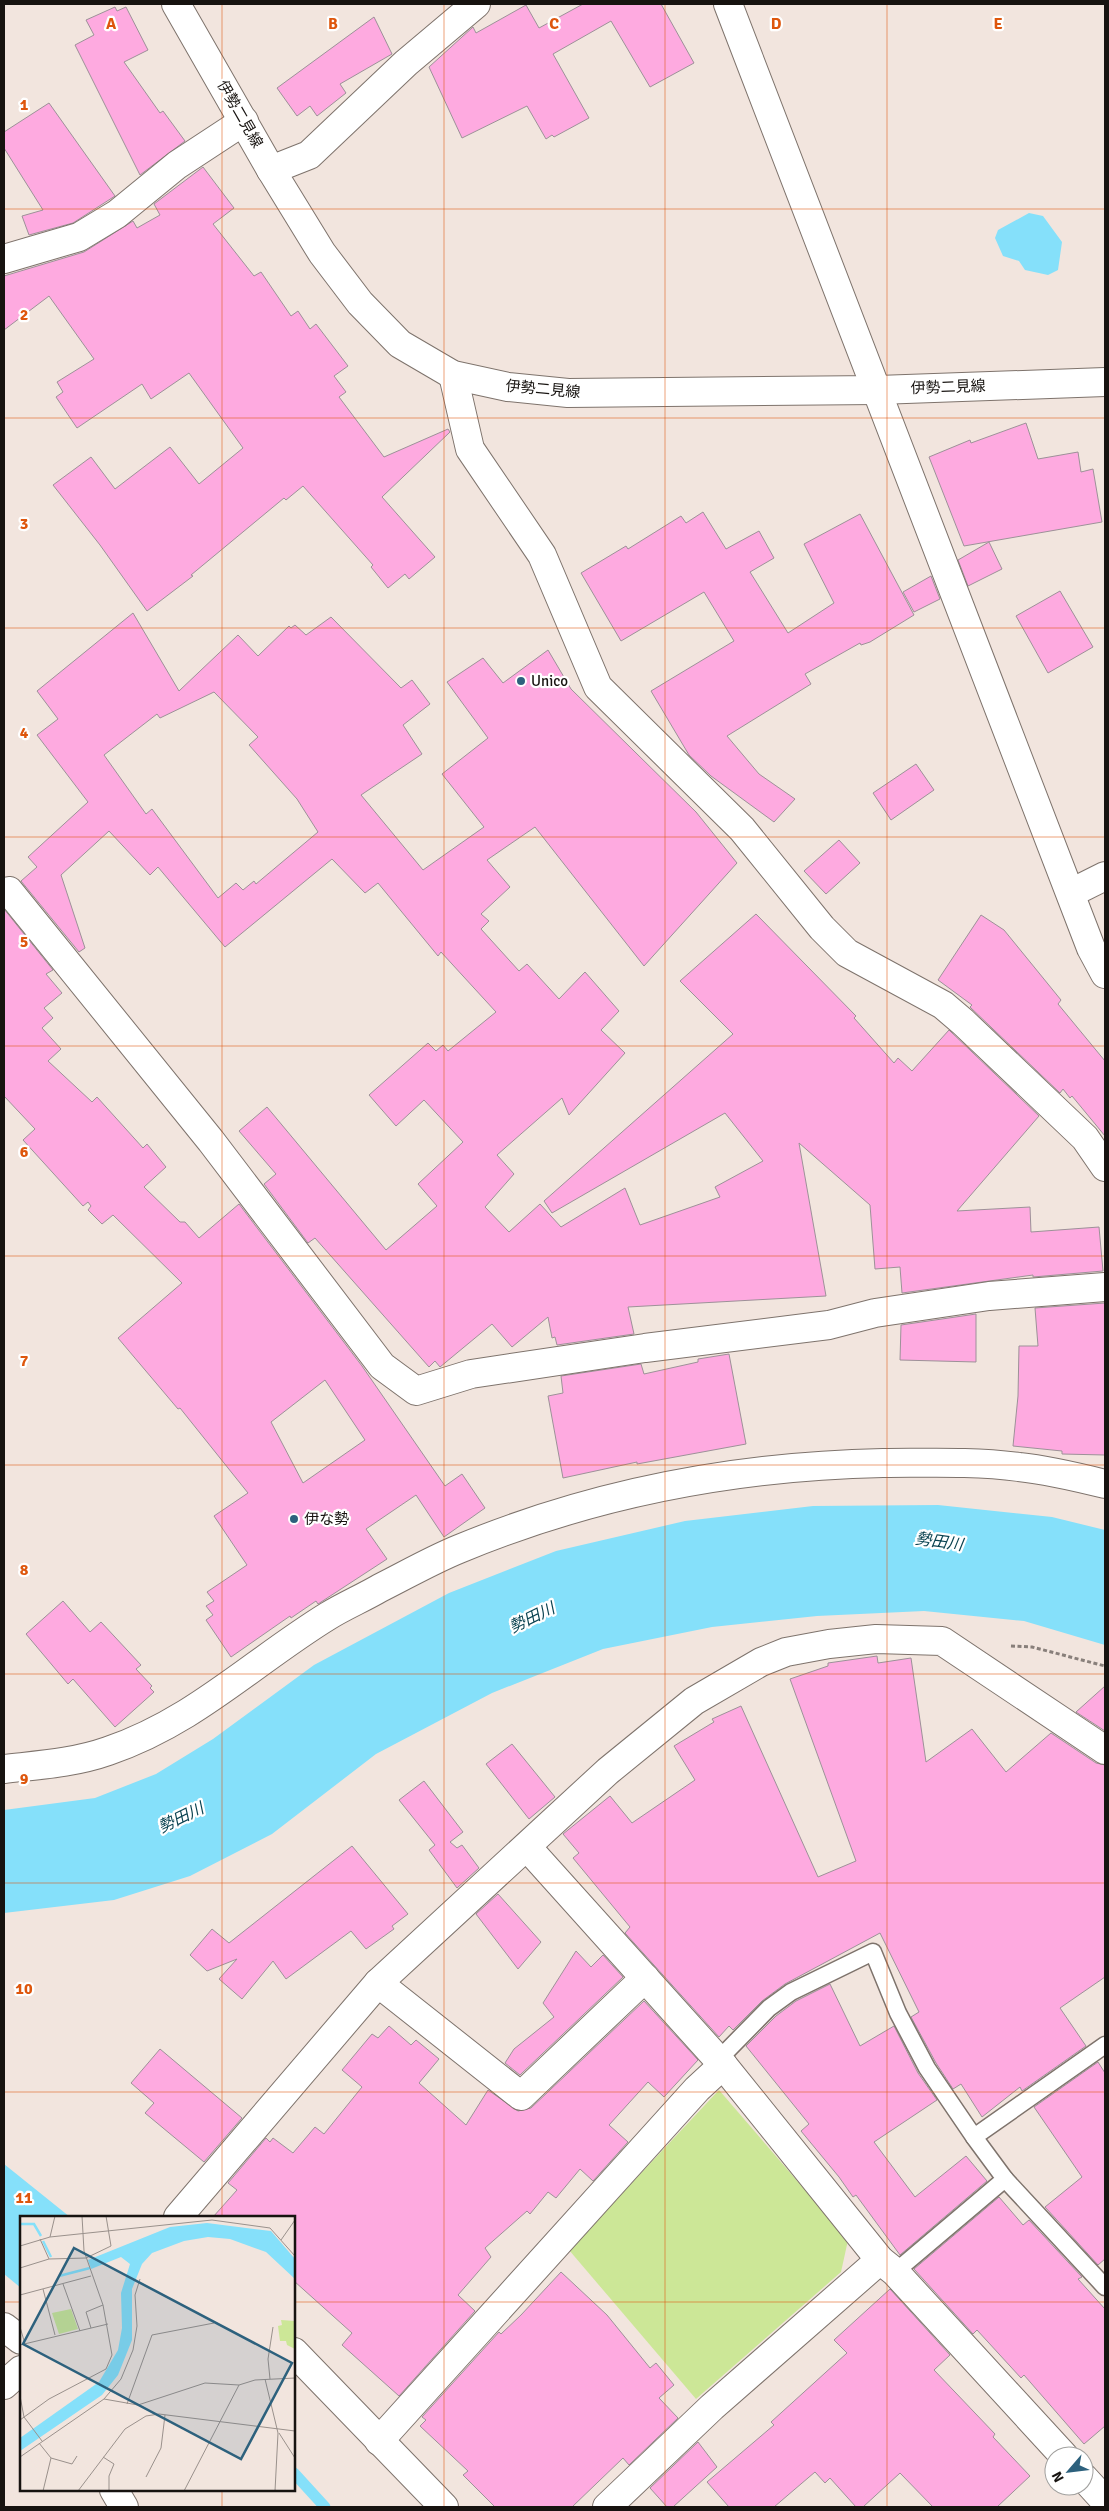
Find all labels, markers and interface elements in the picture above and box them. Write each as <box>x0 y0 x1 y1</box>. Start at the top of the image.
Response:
text: A <box>106 14 117 34</box>
text: B <box>328 14 338 34</box>
text: C <box>549 14 559 34</box>
text: D <box>771 14 782 34</box>
text: E <box>993 14 1003 34</box>
street label: 伊勢二見線 <box>213 77 267 151</box>
text: 1 <box>20 95 29 115</box>
text: 2 <box>20 305 28 325</box>
street label: 伊勢二見線 <box>505 377 581 401</box>
street label: 伊勢二見線 <box>910 377 986 397</box>
text: 3 <box>20 514 28 534</box>
place label: Unico <box>531 672 568 690</box>
marker: Unico <box>515 675 527 687</box>
text: 4 <box>20 723 29 743</box>
text: 5 <box>20 932 28 952</box>
text: 6 <box>20 1142 29 1162</box>
text: 7 <box>20 1351 29 1371</box>
place label: 伊な勢 <box>304 1510 349 1528</box>
marker: 伊な勢 <box>288 1513 300 1525</box>
water label: 勢田川 <box>914 1529 966 1556</box>
text: 8 <box>20 1560 29 1580</box>
water label: 勢田川 <box>506 1598 560 1638</box>
text: 9 <box>20 1769 29 1789</box>
water label: 勢田川 <box>155 1798 209 1838</box>
text: 10 <box>15 1979 33 1999</box>
text: 11 <box>15 2188 33 2208</box>
inset map <box>20 2216 295 2491</box>
north arrow <box>1044 2446 1094 2496</box>
text: N <box>1048 2469 1068 2485</box>

